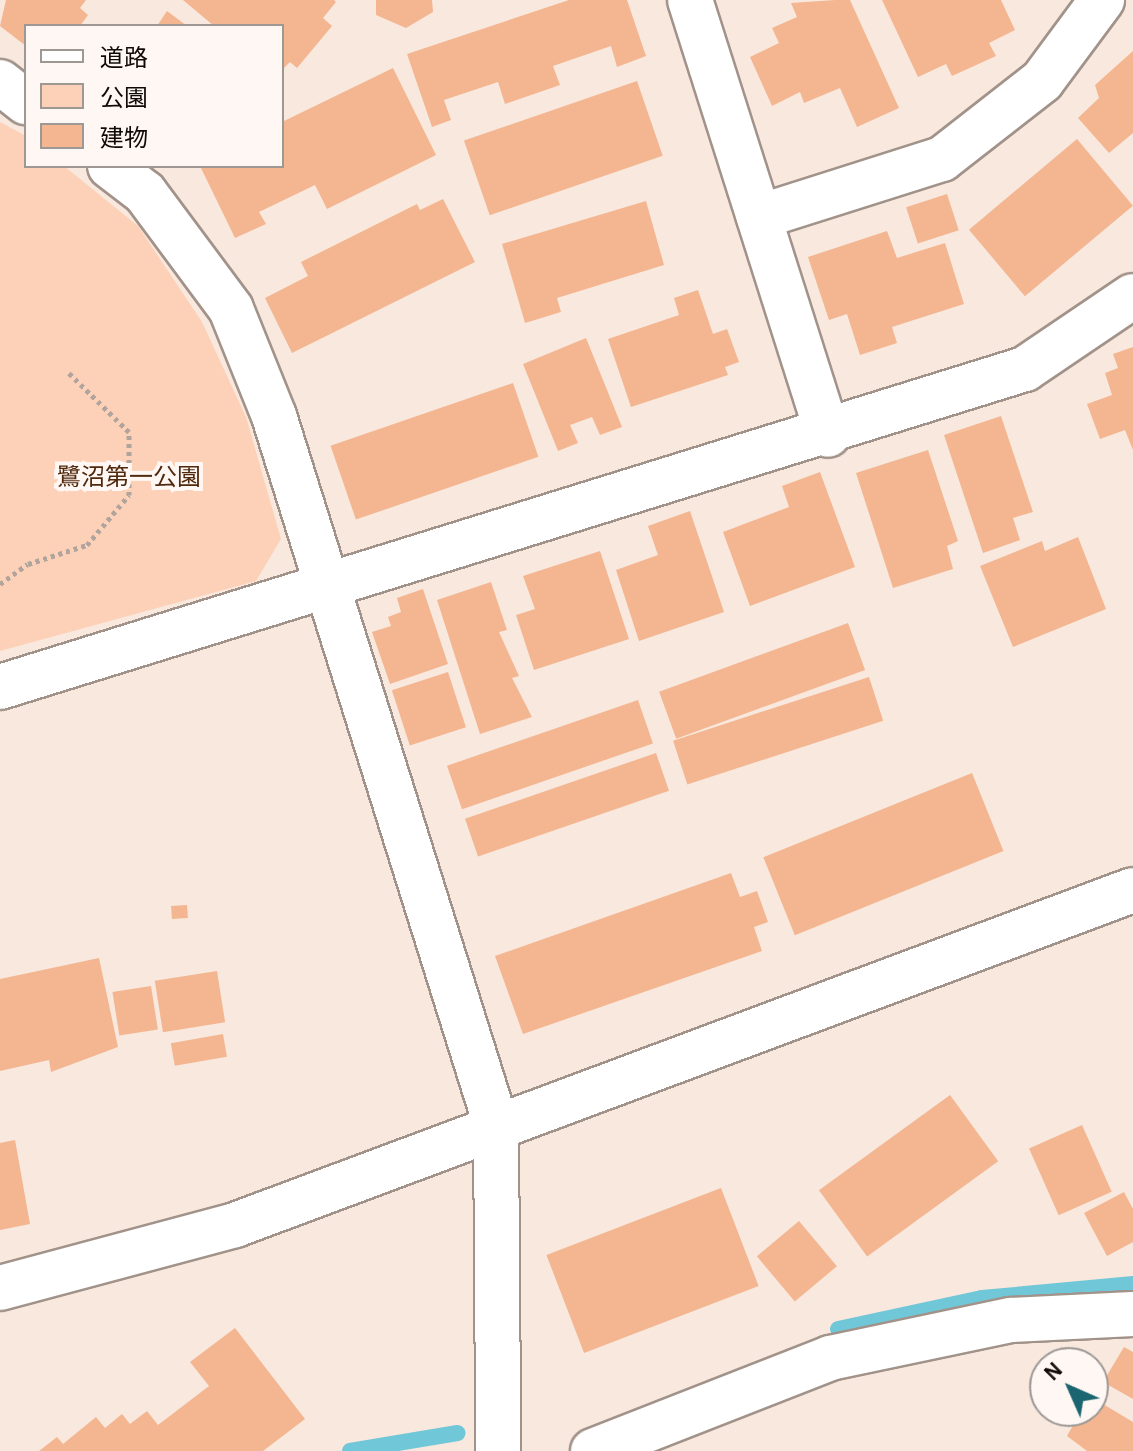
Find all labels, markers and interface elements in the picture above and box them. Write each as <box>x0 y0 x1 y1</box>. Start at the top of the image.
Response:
legend <box>24 24 284 168</box>
text: 道路 <box>100 47 148 71</box>
text: 公園 <box>100 87 148 111</box>
text: 建物 <box>100 127 148 151</box>
park label: 鷺沼第一公園 <box>57 465 201 493</box>
north arrow <box>1029 1347 1109 1427</box>
text: N <box>1040 1358 1067 1385</box>

